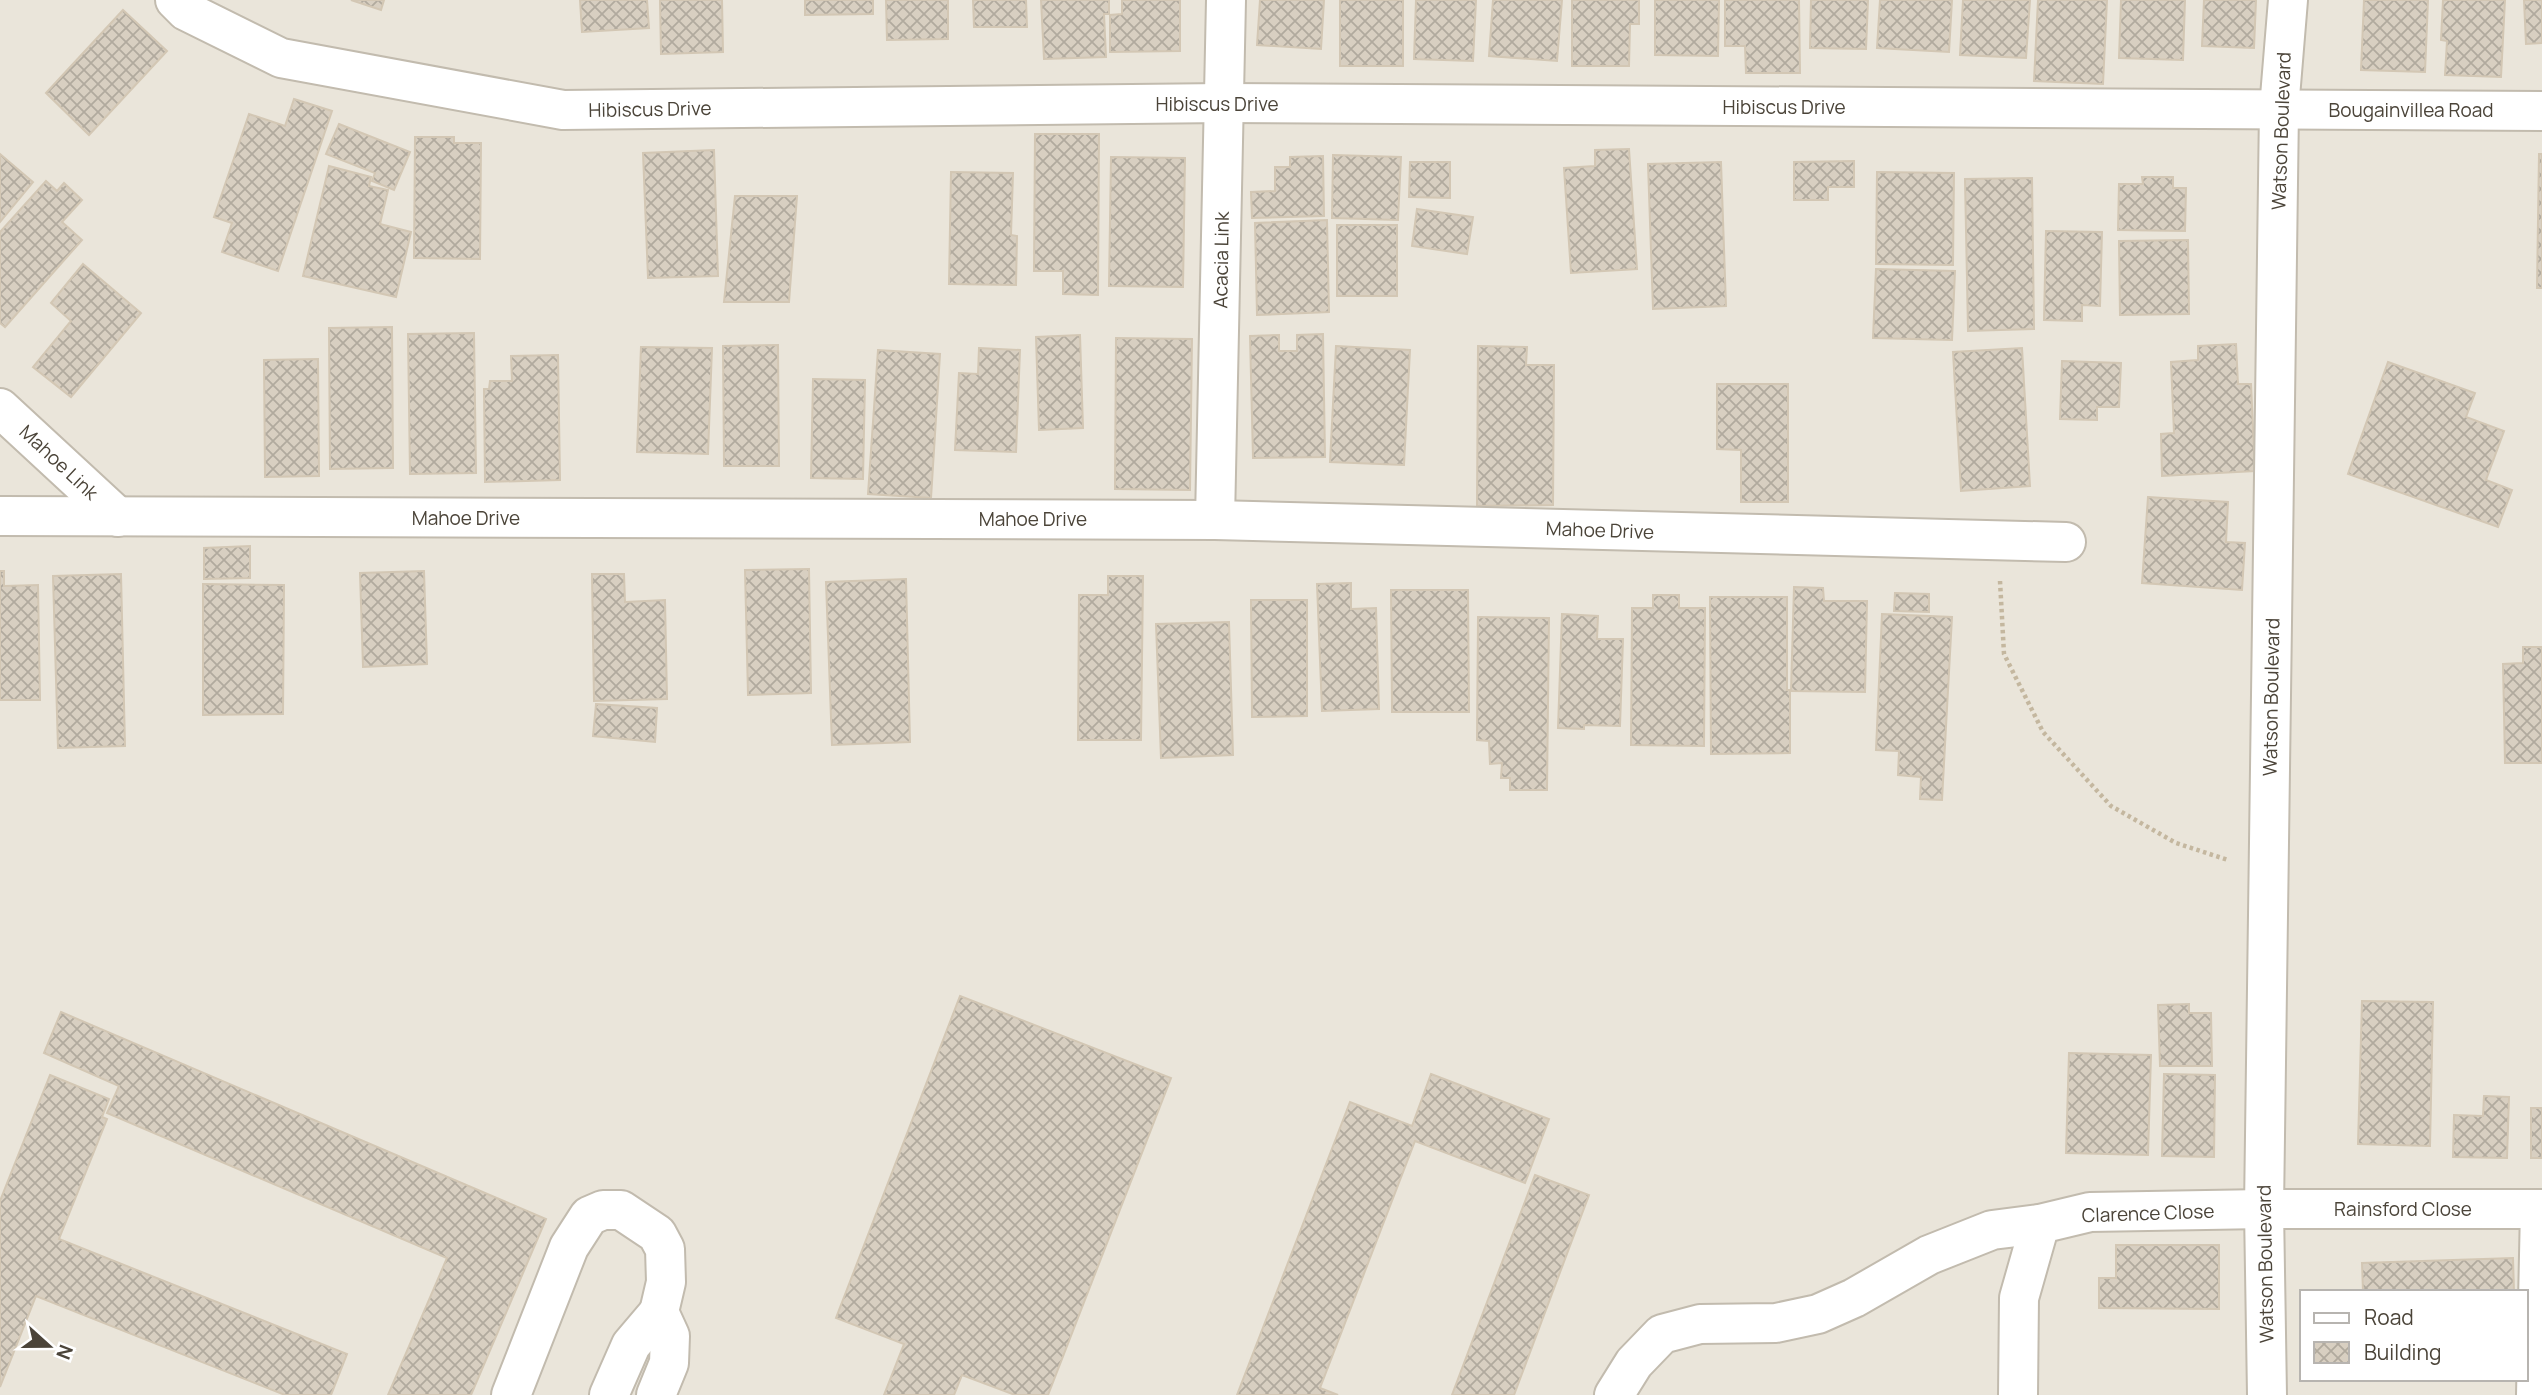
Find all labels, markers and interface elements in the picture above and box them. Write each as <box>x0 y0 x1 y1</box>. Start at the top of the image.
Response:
street label: Watson Boulevard <box>2265 51 2297 211</box>
street label: Hibiscus Drive <box>1155 91 1279 117</box>
street label: Hibiscus Drive <box>1722 94 1846 120</box>
street label: Hibiscus Drive <box>588 95 712 123</box>
street label: Bougainvillea Road <box>2329 97 2493 123</box>
street label: Acacia Link <box>1207 211 1235 309</box>
street label: Mahoe Link <box>14 419 104 506</box>
street label: Mahoe Drive <box>412 505 520 531</box>
street label: Mahoe Drive <box>979 506 1087 532</box>
street label: Mahoe Drive <box>1545 515 1655 545</box>
street label: Watson Boulevard <box>2257 618 2285 776</box>
street label: Watson Boulevard <box>2251 1185 2279 1343</box>
street label: Rainsford Close <box>2334 1196 2472 1222</box>
street label: Clarence Close <box>2081 1198 2215 1228</box>
legend <box>2300 1290 2528 1381</box>
text: Road <box>2364 1303 2414 1331</box>
north arrow <box>14 1311 84 1381</box>
text: Building <box>2364 1338 2441 1366</box>
text: N <box>50 1341 79 1363</box>

